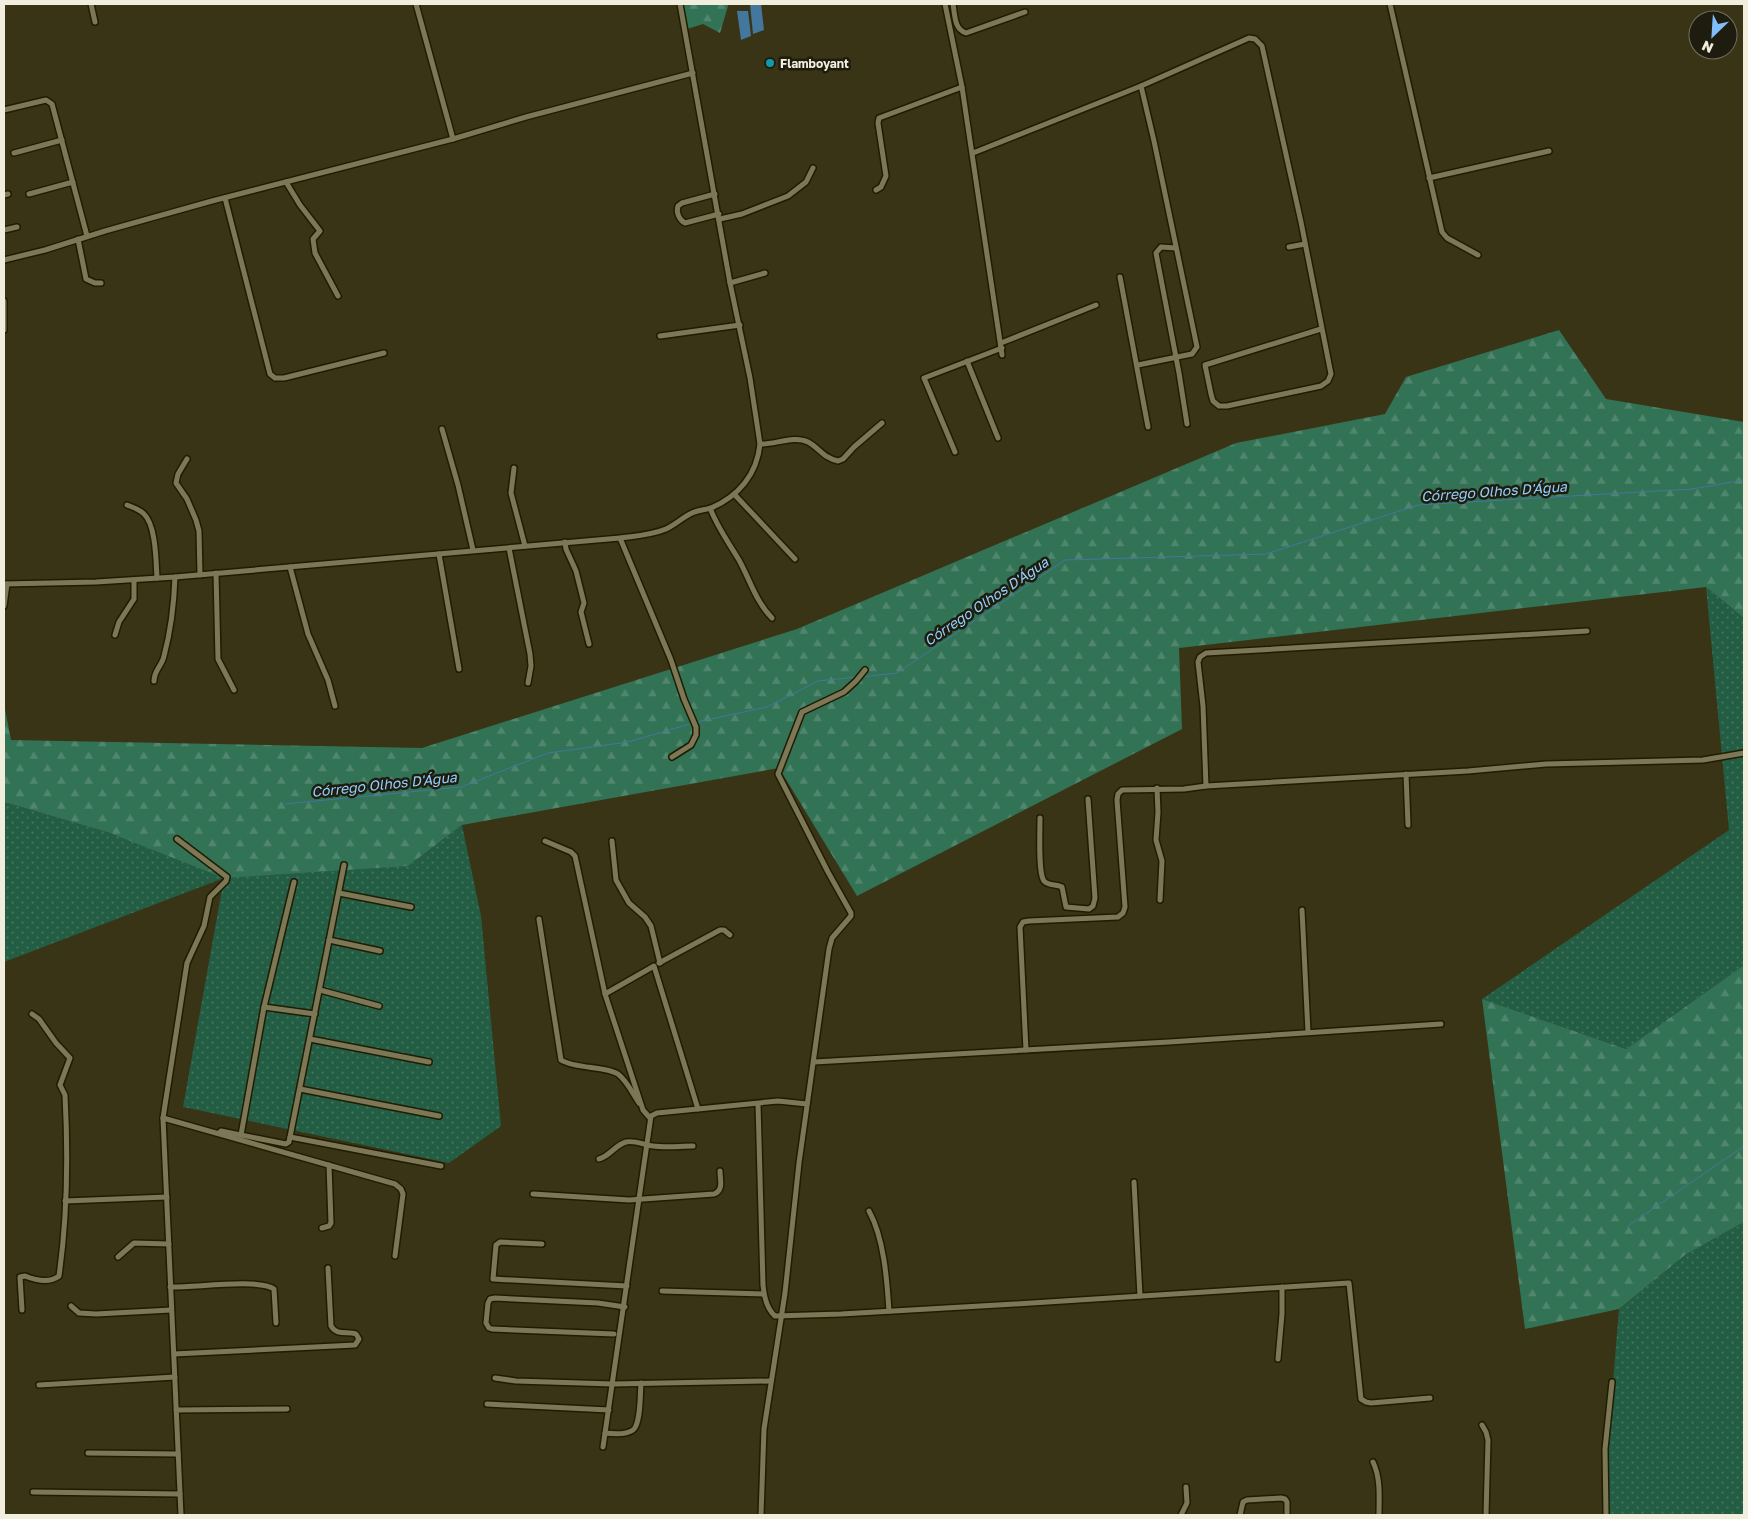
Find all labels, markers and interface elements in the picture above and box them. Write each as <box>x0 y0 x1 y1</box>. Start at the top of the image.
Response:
north arrow <box>1688 10 1738 60</box>
text: N <box>1699 37 1716 57</box>
place label: Flamboyant <box>780 56 849 71</box>
marker: Flamboyant <box>764 57 776 69</box>
water label: Córrego Olhos D'Água <box>1421 477 1569 505</box>
water label: Córrego Olhos D'Água <box>921 552 1052 649</box>
water label: Córrego Olhos D'Água <box>310 768 459 800</box>

